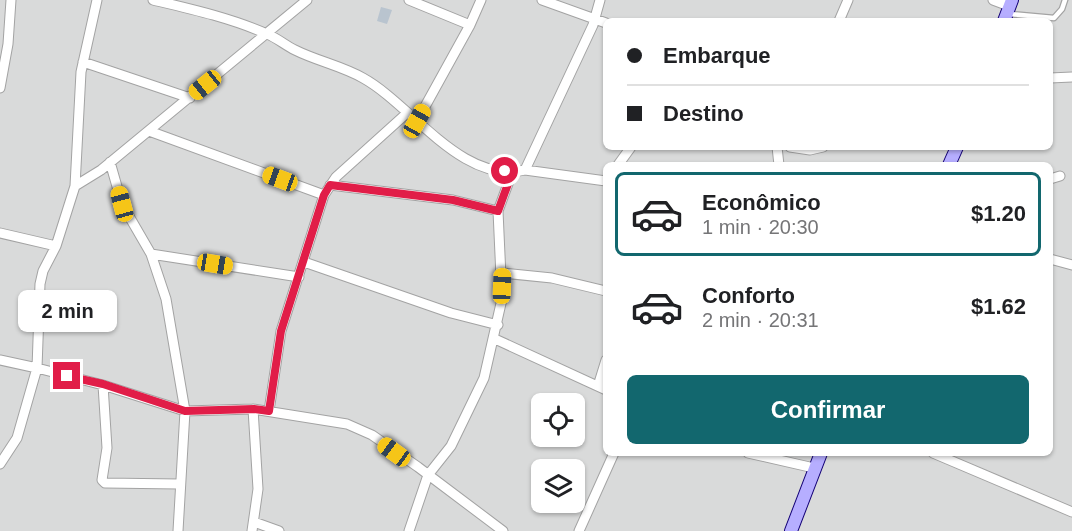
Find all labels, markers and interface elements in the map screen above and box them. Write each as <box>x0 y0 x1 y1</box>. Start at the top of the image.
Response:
text: Embarque <box>663 43 771 68</box>
car <box>185 67 225 103</box>
car <box>400 101 434 141</box>
text: Destino <box>663 101 744 126</box>
route start <box>491 157 518 184</box>
car <box>260 164 300 194</box>
car <box>109 184 135 224</box>
icon: car <box>630 187 684 241</box>
text: Econômico <box>702 190 821 215</box>
text: $1.20 <box>971 201 1026 226</box>
text: 1 min · 20:30 <box>702 216 819 238</box>
car <box>196 252 234 276</box>
car <box>492 268 512 304</box>
icon: car <box>630 280 684 334</box>
text: Conforto <box>702 283 795 308</box>
callout: 2 min <box>17 289 116 331</box>
text: $1.62 <box>971 294 1026 319</box>
text: 2 min <box>41 300 94 322</box>
text: 2 min · 20:31 <box>702 309 819 331</box>
route end <box>53 362 80 389</box>
button: Confirmar <box>627 375 1029 444</box>
map controls <box>531 393 585 513</box>
button: locate <box>531 393 585 447</box>
car <box>374 434 414 470</box>
button: layers <box>531 459 585 513</box>

